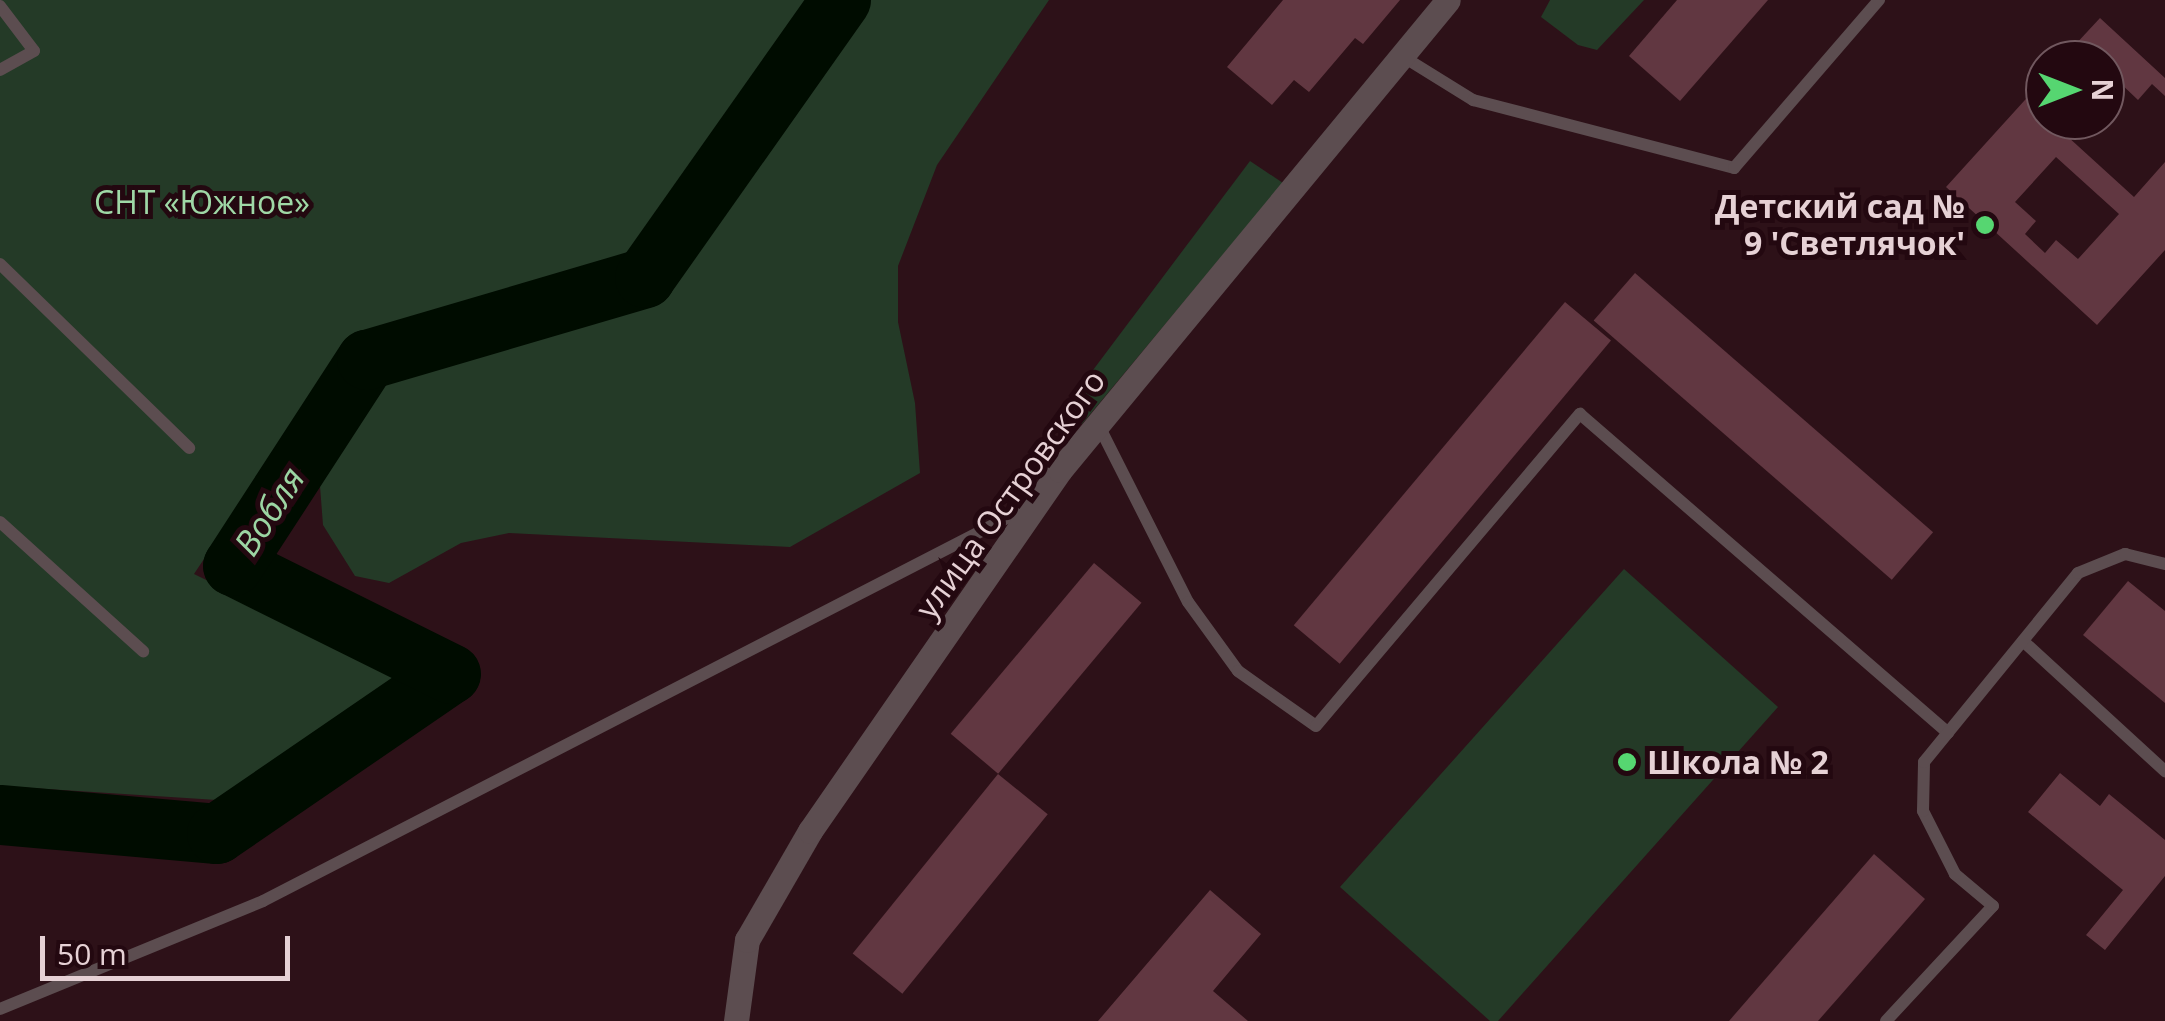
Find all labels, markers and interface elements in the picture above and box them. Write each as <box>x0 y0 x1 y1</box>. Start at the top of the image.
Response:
north arrow <box>2025 40 2125 140</box>
text: N <box>2084 79 2122 101</box>
park label: СНТ «Южное» <box>94 183 310 221</box>
place label: Детский сад № 9 'Светлячок' <box>1715 188 1965 263</box>
marker: Детский сад № 9 'Светлячок' <box>1974 214 1996 236</box>
street label: улица Островского <box>907 362 1113 626</box>
water label: Вобля <box>225 459 313 563</box>
place label: Школа № 2 <box>1647 743 1829 781</box>
marker: Школа № 2 <box>1616 751 1638 773</box>
scale bar <box>45 916 295 978</box>
text: 50 m <box>57 933 127 974</box>

